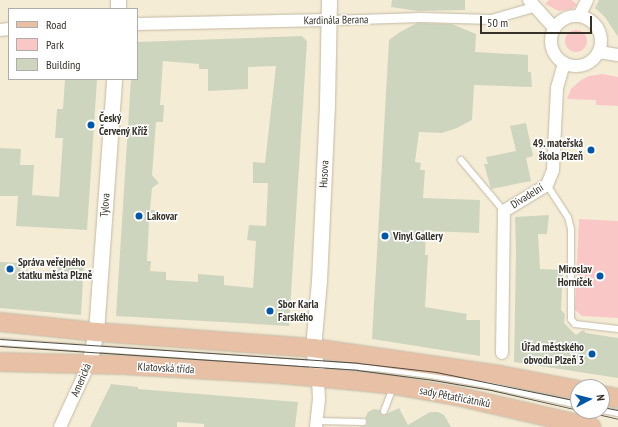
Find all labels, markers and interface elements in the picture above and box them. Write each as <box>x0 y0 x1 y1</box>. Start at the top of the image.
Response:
legend <box>8 8 138 80</box>
scale bar <box>482 8 594 34</box>
street label: Kardinála Berana <box>304 13 368 27</box>
text: 50 m <box>487 15 508 30</box>
text: Road <box>46 17 66 32</box>
text: Park <box>46 37 64 52</box>
text: Building <box>46 57 81 72</box>
place label: Český Červený Kříž <box>99 112 148 138</box>
marker: Český Červený Kříž <box>86 120 96 130</box>
place label: 49. mateřská škola Plzeň <box>532 137 583 163</box>
marker: 49. mateřská škola Plzeň <box>586 145 596 155</box>
street label: Husova <box>317 160 331 188</box>
street label: Divadelní <box>508 181 546 211</box>
street label: Tylova <box>98 193 112 217</box>
place label: Lakovar <box>147 209 178 223</box>
marker: Lakovar <box>134 211 144 221</box>
place label: Vinyl Gallery <box>393 229 443 243</box>
marker: Vinyl Gallery <box>380 231 390 241</box>
place label: Správa veřejného statku města Plzně <box>18 256 92 282</box>
place label: Miroslav Horníček <box>558 263 592 289</box>
marker: Správa veřejného statku města Plzně <box>5 264 15 274</box>
marker: Miroslav Horníček <box>595 271 605 281</box>
place label: Sbor Karla Farského <box>278 298 319 324</box>
marker: Sbor Karla Farského <box>265 306 275 316</box>
place label: Úřad městského obvodu Plzeň 3 <box>522 341 584 367</box>
marker: Úřad městského obvodu Plzeň 3 <box>587 349 597 359</box>
street label: Klatovská třída <box>137 360 195 376</box>
street label: Americká <box>68 361 94 399</box>
north arrow <box>570 379 610 419</box>
street label: sady Pětatřicátníků <box>418 384 492 410</box>
text: N <box>594 394 608 401</box>

